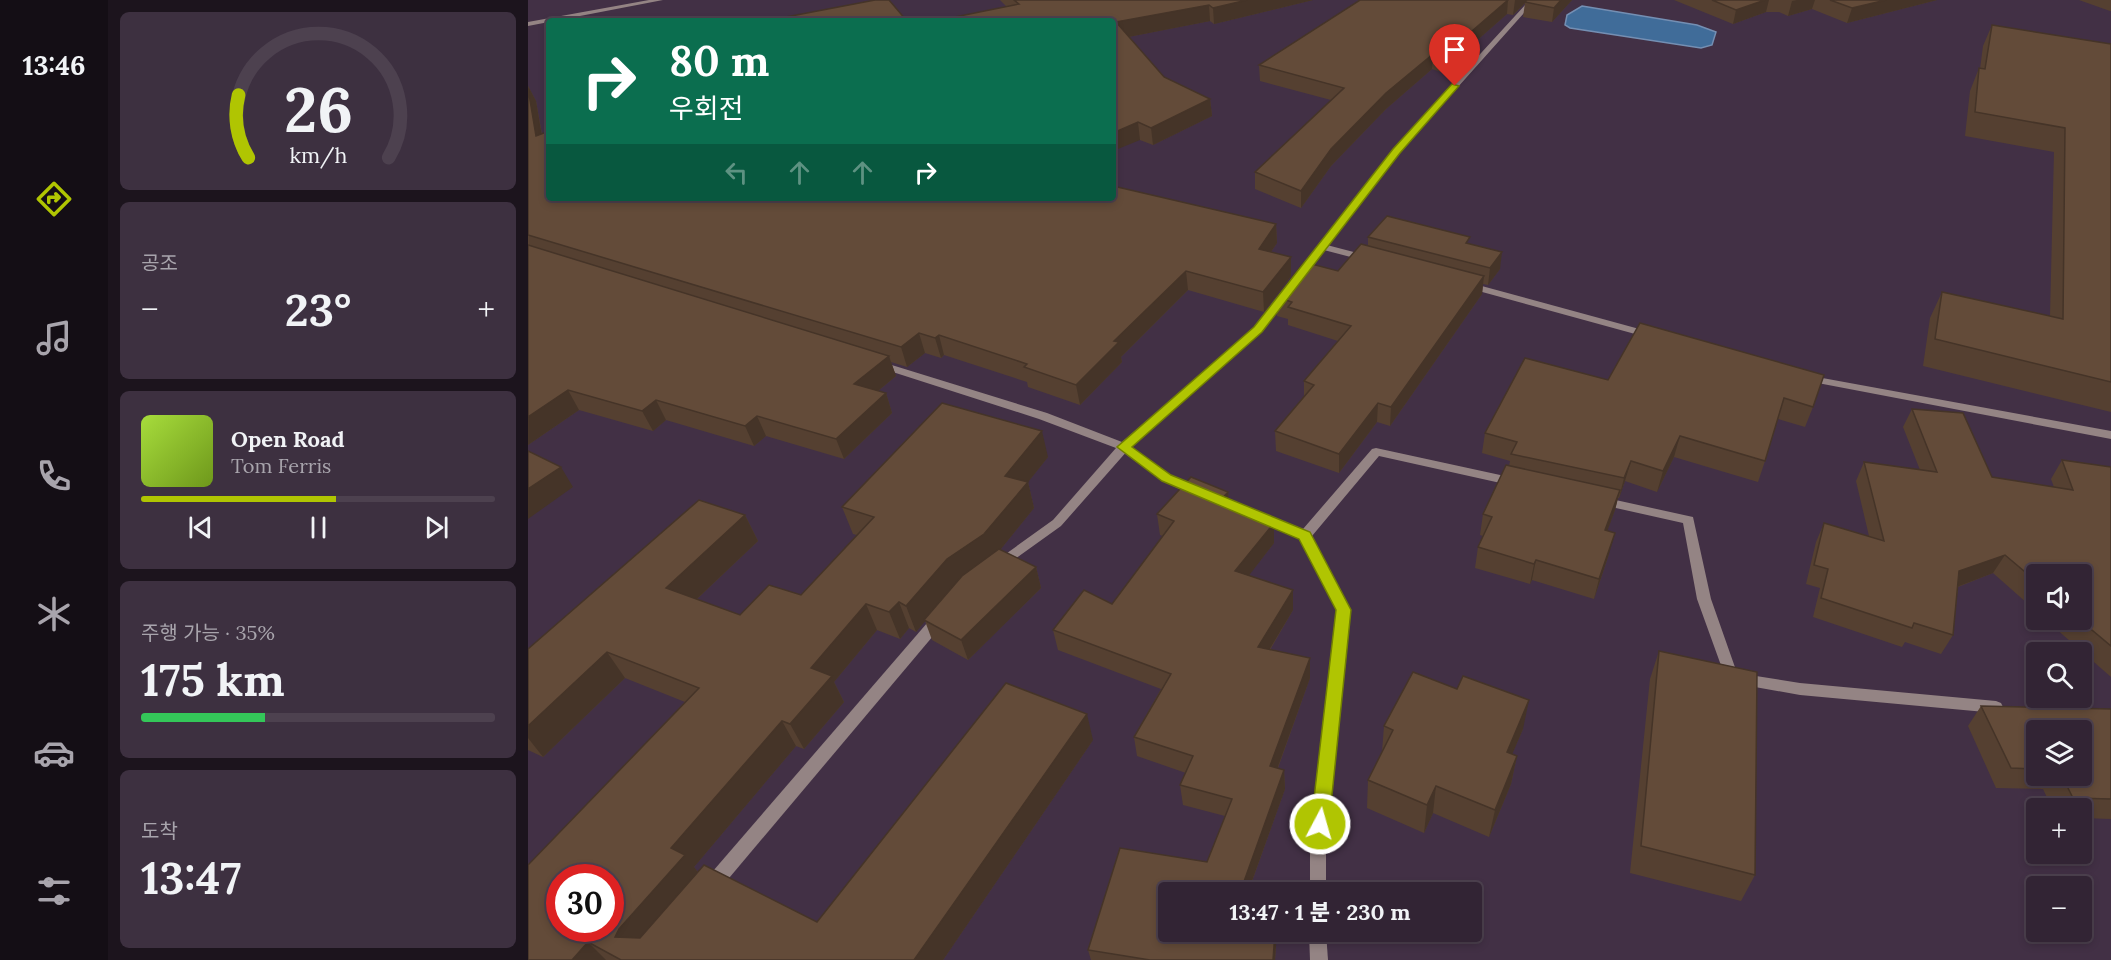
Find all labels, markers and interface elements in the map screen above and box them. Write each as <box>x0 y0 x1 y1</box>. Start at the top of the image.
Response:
pin <box>1429 24 1480 86</box>
icon: arrive <box>1438 33 1471 66</box>
text: 80 m <box>669 34 769 88</box>
icon: right <box>570 42 648 120</box>
text: 13:46 <box>22 48 86 82</box>
text: 26 <box>283 69 353 149</box>
text: 우회전 <box>669 91 744 125</box>
text: km/h <box>289 141 347 169</box>
icon: left <box>720 156 753 189</box>
icon: ahead <box>783 156 816 189</box>
icon: ahead <box>846 156 879 189</box>
icon: right <box>909 156 942 189</box>
icon: directions <box>33 178 75 220</box>
text: 공조 <box>141 250 178 275</box>
text: 23° <box>285 281 351 338</box>
text: − <box>141 288 159 330</box>
text: + <box>477 288 495 330</box>
icon: music <box>33 317 75 359</box>
text: Open Road <box>231 425 345 453</box>
text: Tom Ferris <box>231 453 331 478</box>
icon: phone <box>33 455 75 497</box>
icon: previous <box>184 511 217 544</box>
icon: pause <box>302 511 335 544</box>
icon: next <box>420 511 453 544</box>
map controls <box>2026 564 2092 942</box>
button: sound <box>2026 564 2092 630</box>
icon: climate <box>33 593 75 635</box>
text: 주행 가능 · 35% <box>141 620 275 645</box>
button: search <box>2026 642 2092 708</box>
text: 175 km <box>141 651 285 708</box>
button: layers <box>2026 720 2092 786</box>
icon: car <box>33 732 75 774</box>
position arrow <box>1288 792 1352 856</box>
button: + <box>2026 798 2092 864</box>
text: 도착 <box>141 818 178 843</box>
text: 13:47 <box>141 849 241 906</box>
speed limit sign: 30 <box>546 864 624 942</box>
icon: filters <box>33 870 75 912</box>
button: − <box>2026 876 2092 942</box>
text: 13:47 · 1 분 · 230 m <box>1229 898 1411 926</box>

